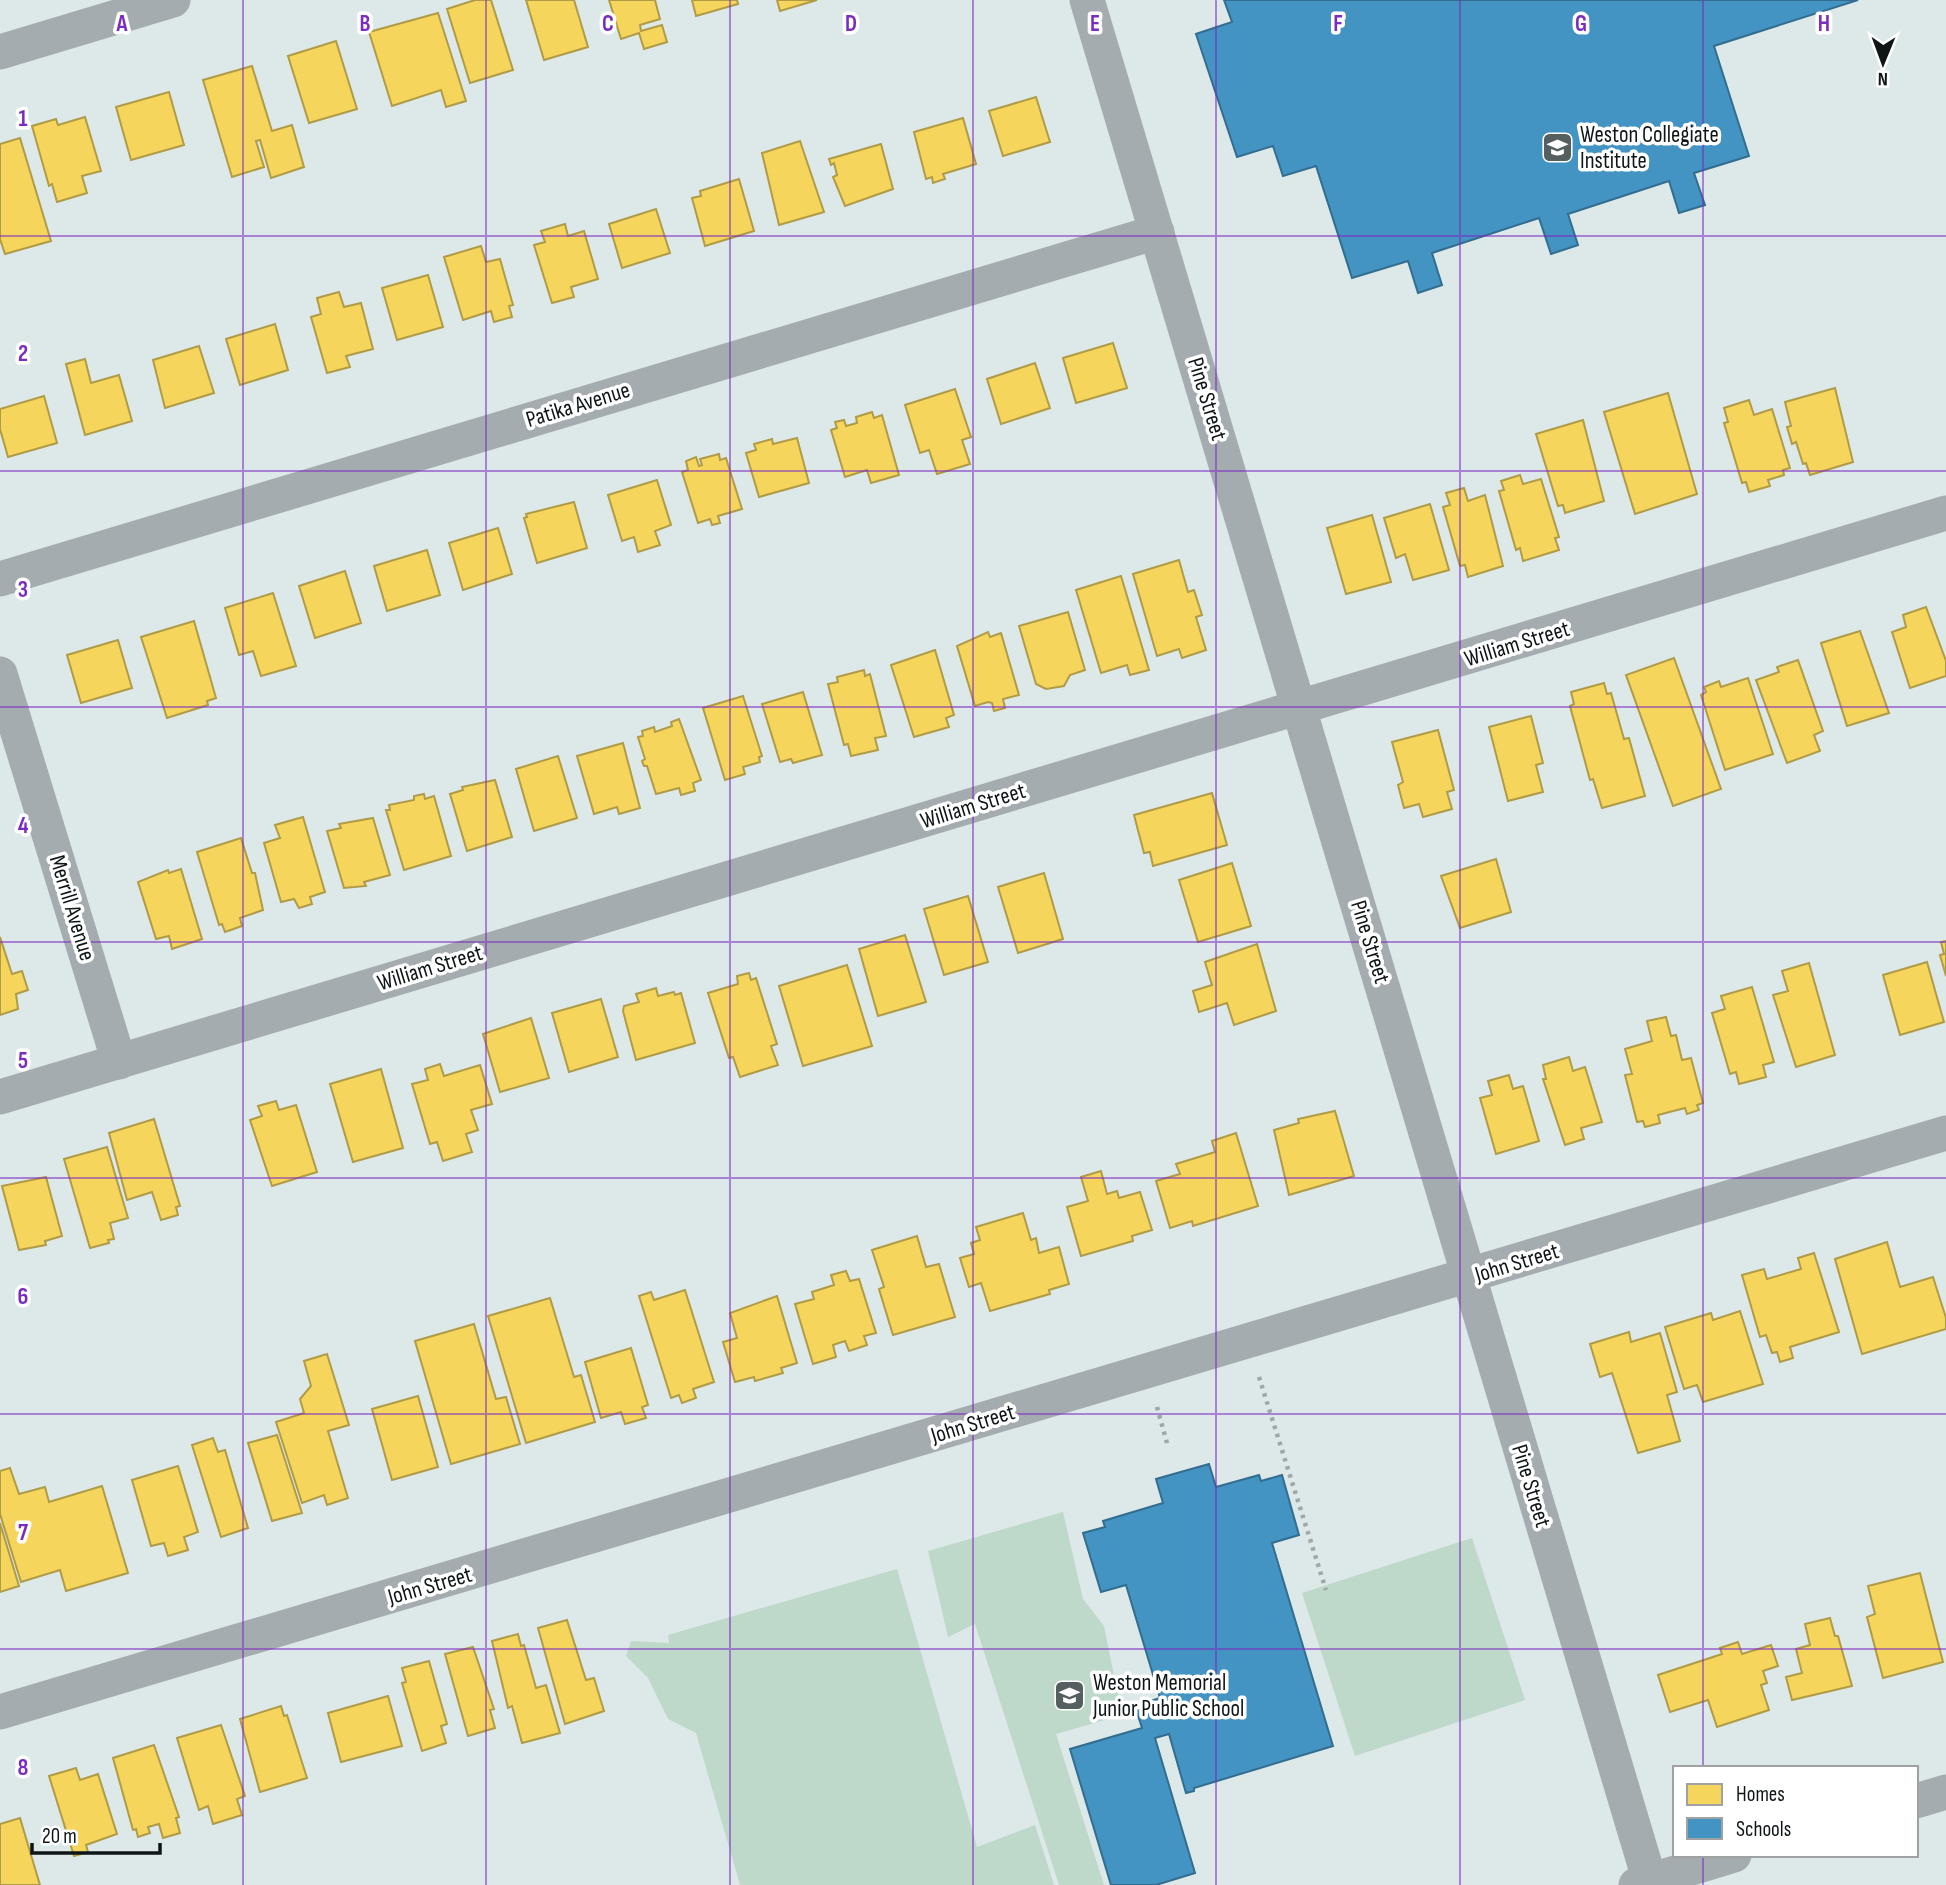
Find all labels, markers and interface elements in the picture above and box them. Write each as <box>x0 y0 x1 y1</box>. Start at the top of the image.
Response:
text: A <box>116 10 129 38</box>
text: B <box>360 10 371 38</box>
text: C <box>602 10 614 38</box>
text: D <box>845 10 857 38</box>
text: E <box>1090 10 1100 38</box>
text: F <box>1333 10 1343 38</box>
text: G <box>1575 10 1587 38</box>
text: H <box>1818 10 1830 38</box>
north arrow <box>1848 28 1918 98</box>
text: N <box>1877 67 1888 90</box>
text: 1 <box>18 105 28 133</box>
place label: Weston Collegiate Institute <box>1580 121 1719 175</box>
school or university icon: Weston Collegiate Institute <box>1540 131 1574 165</box>
text: 2 <box>18 340 28 368</box>
street label: Pine Street <box>1181 354 1233 444</box>
street label: Patika Avenue <box>523 376 633 434</box>
text: 3 <box>18 576 28 604</box>
street label: William Street <box>1461 615 1573 673</box>
street label: William Street <box>917 777 1029 835</box>
text: 4 <box>18 812 29 840</box>
street label: Merrill Avenue <box>43 852 101 964</box>
street label: Pine Street <box>1344 897 1396 987</box>
street label: William Street <box>374 939 486 997</box>
text: 5 <box>18 1047 28 1075</box>
street label: John Street <box>1471 1237 1562 1289</box>
text: 6 <box>18 1283 28 1311</box>
street label: John Street <box>927 1398 1018 1450</box>
street label: Pine Street <box>1505 1441 1557 1531</box>
text: 7 <box>18 1519 28 1547</box>
street label: John Street <box>384 1561 475 1612</box>
place label: Weston Memorial Junior Public School <box>1092 1669 1244 1723</box>
school or university icon: Weston Memorial Junior Public School <box>1053 1679 1087 1713</box>
text: 8 <box>18 1754 29 1782</box>
legend <box>1673 1766 1918 1857</box>
text: Homes <box>1736 1782 1785 1807</box>
scale bar <box>32 1812 159 1856</box>
text: Schools <box>1736 1817 1791 1842</box>
text: 20 m <box>42 1824 77 1849</box>

